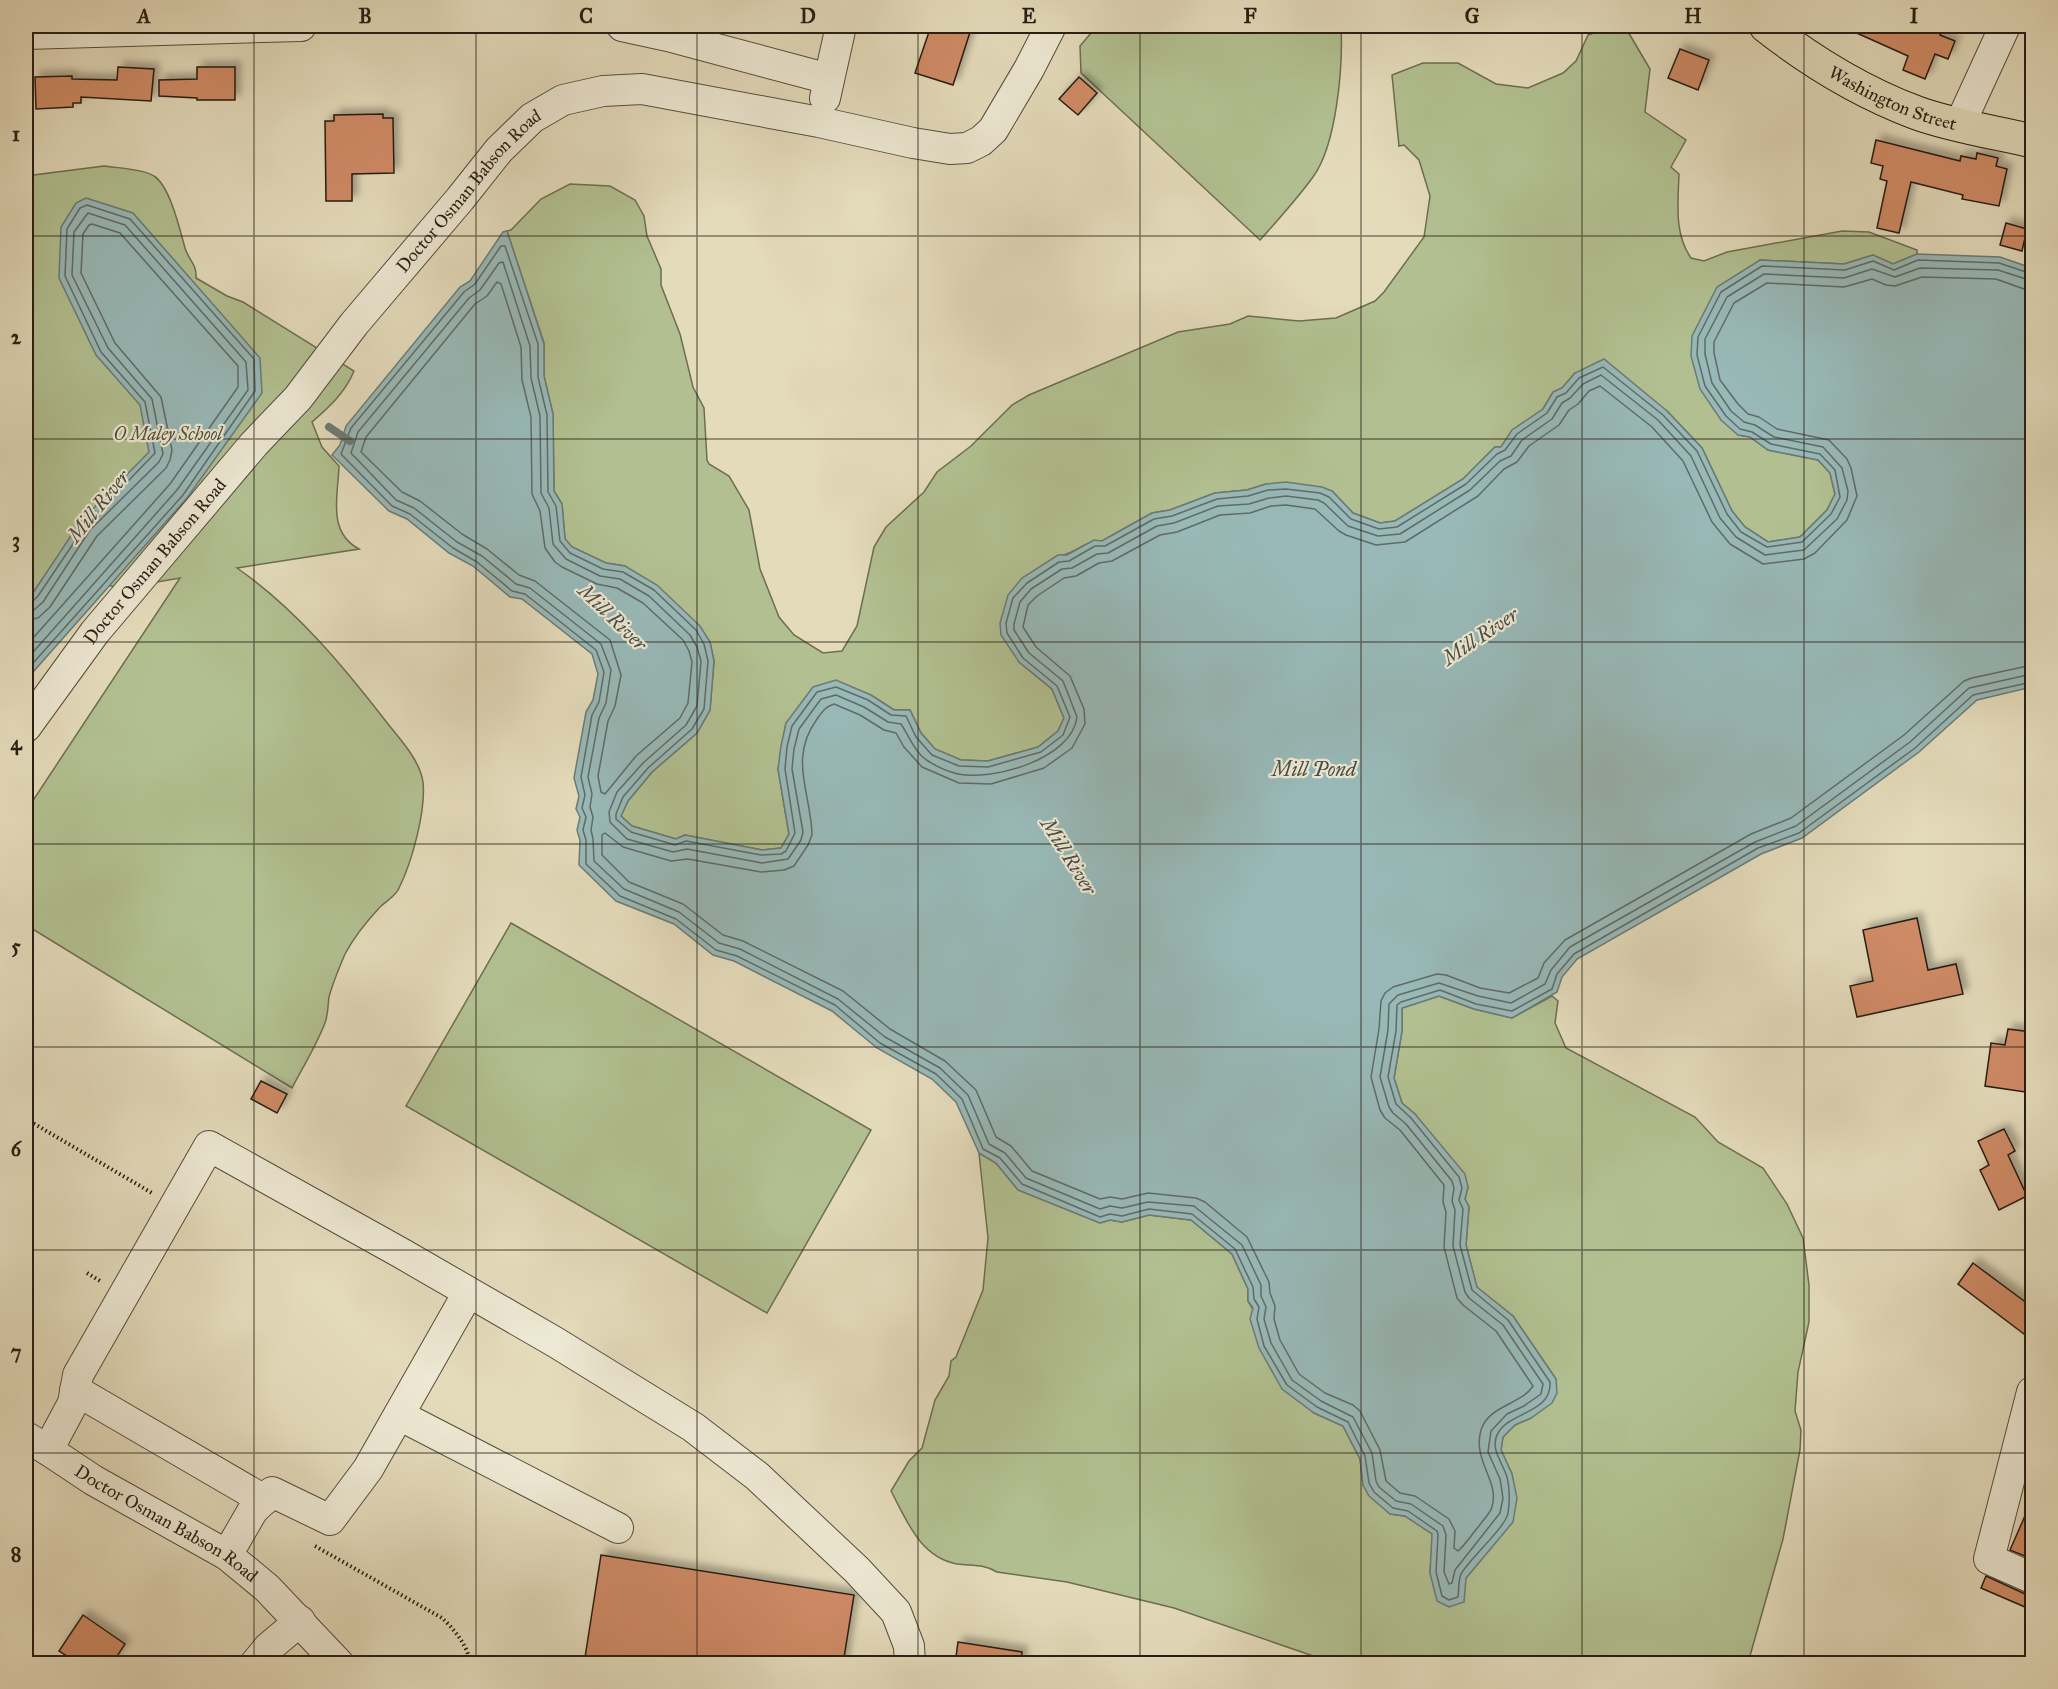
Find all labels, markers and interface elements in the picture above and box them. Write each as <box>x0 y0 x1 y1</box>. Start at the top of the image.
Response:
text: A <box>135 4 151 28</box>
text: B <box>358 4 372 28</box>
text: C <box>579 4 593 28</box>
text: D <box>800 4 816 28</box>
text: E <box>1022 4 1037 28</box>
text: F <box>1243 4 1257 28</box>
text: G <box>1465 4 1480 28</box>
text: H <box>1684 4 1702 28</box>
text: I <box>1910 4 1919 28</box>
street label: Washington Street <box>1825 61 1959 135</box>
street label: Doctor Osman Babson Road <box>391 104 545 277</box>
text: 1 <box>12 122 20 146</box>
text: 2 <box>11 325 22 349</box>
park label: O Maley School <box>114 423 224 445</box>
water label: Mill River <box>60 464 135 549</box>
street label: Doctor Osman Babson Road <box>79 474 231 649</box>
text: 3 <box>12 528 20 553</box>
water label: Mill River <box>572 577 653 657</box>
water label: Mill River <box>1436 601 1524 671</box>
text: 4 <box>10 731 22 756</box>
water label: Mill Pond <box>1270 757 1358 781</box>
water label: Mill River <box>1035 811 1103 900</box>
text: 5 <box>11 934 21 958</box>
text: 6 <box>11 1137 23 1161</box>
text: 7 <box>11 1340 22 1364</box>
street label: Doctor Osman Babson Road <box>71 1460 262 1587</box>
text: 8 <box>11 1542 21 1566</box>

